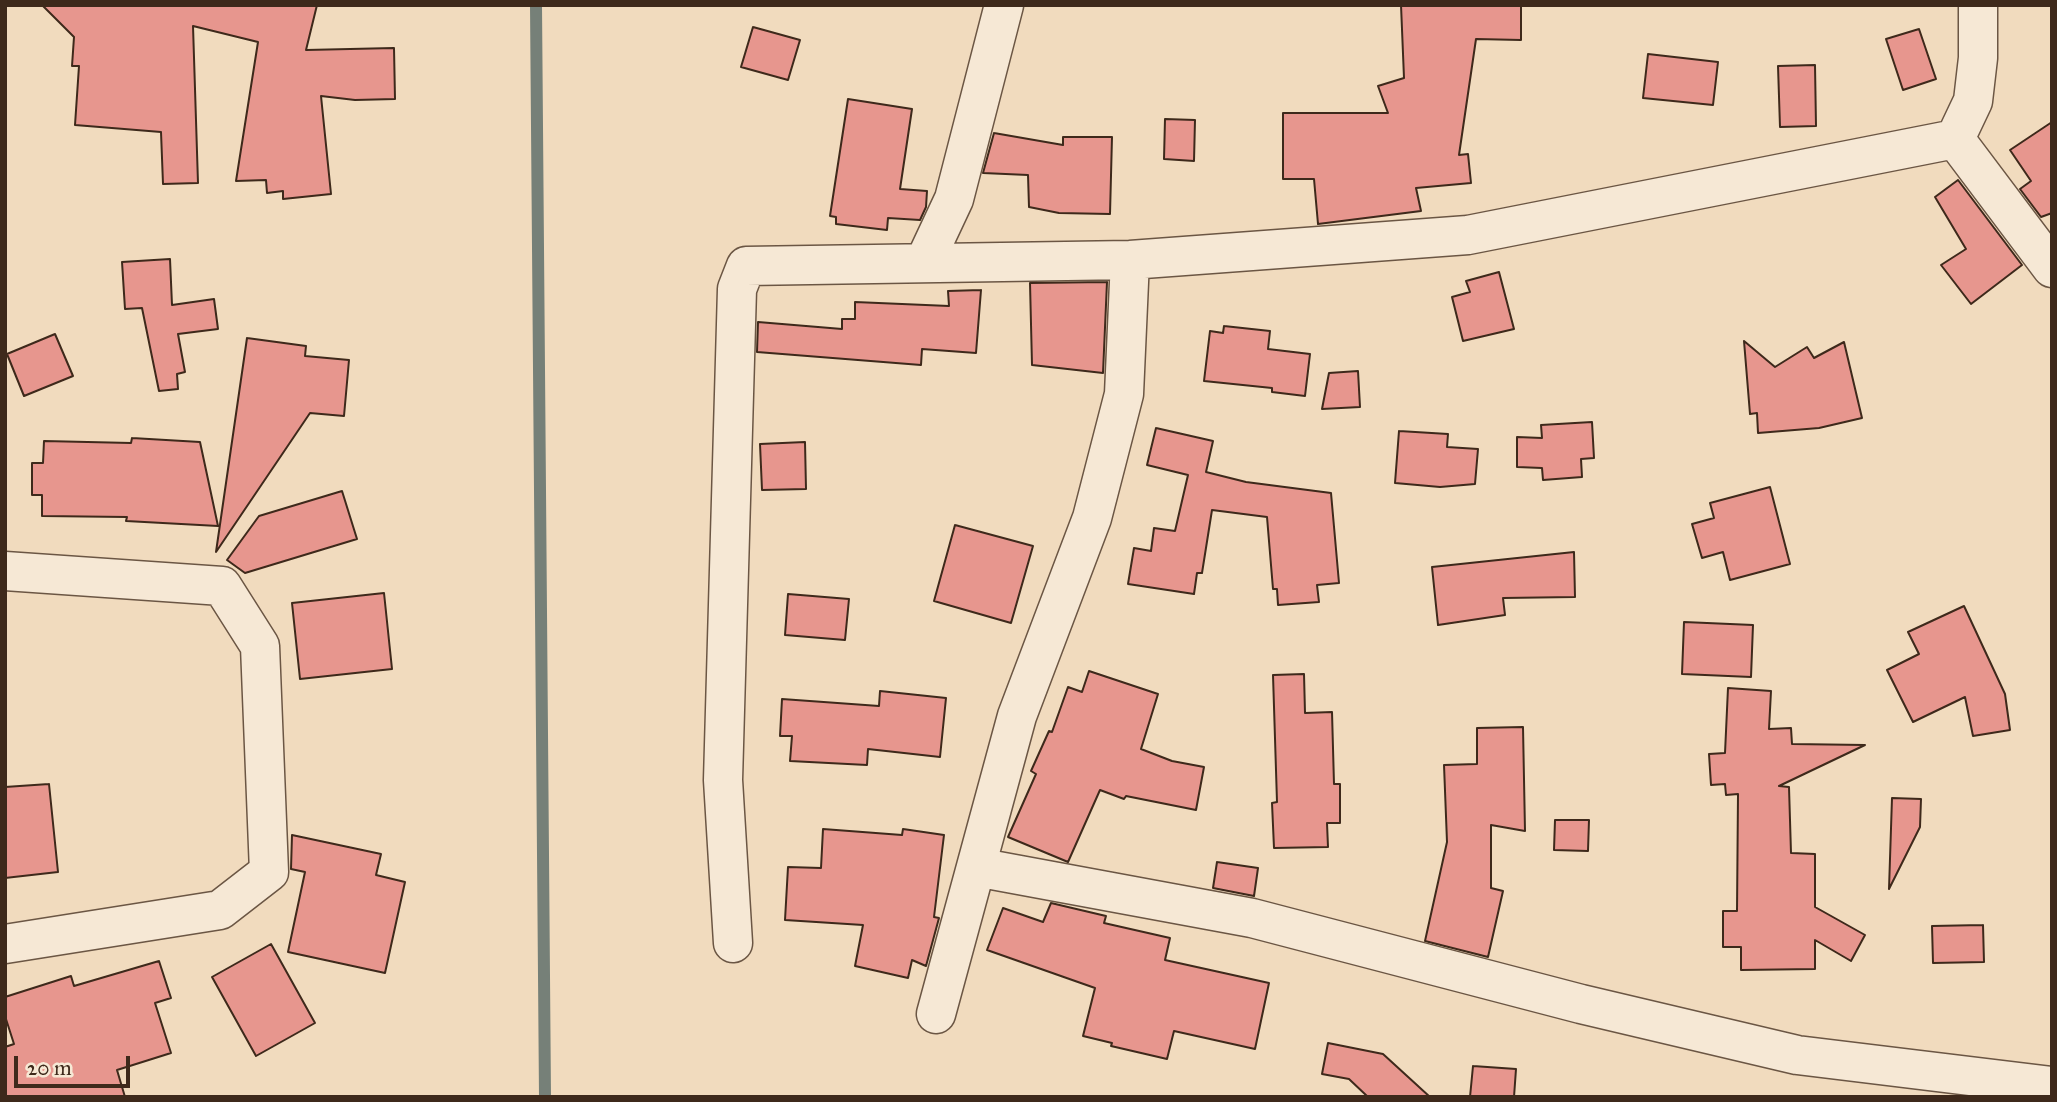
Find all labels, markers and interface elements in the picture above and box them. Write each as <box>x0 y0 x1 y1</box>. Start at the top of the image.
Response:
scale bar <box>18 1042 133 1086</box>
text: 20 m <box>27 1055 72 1081</box>

